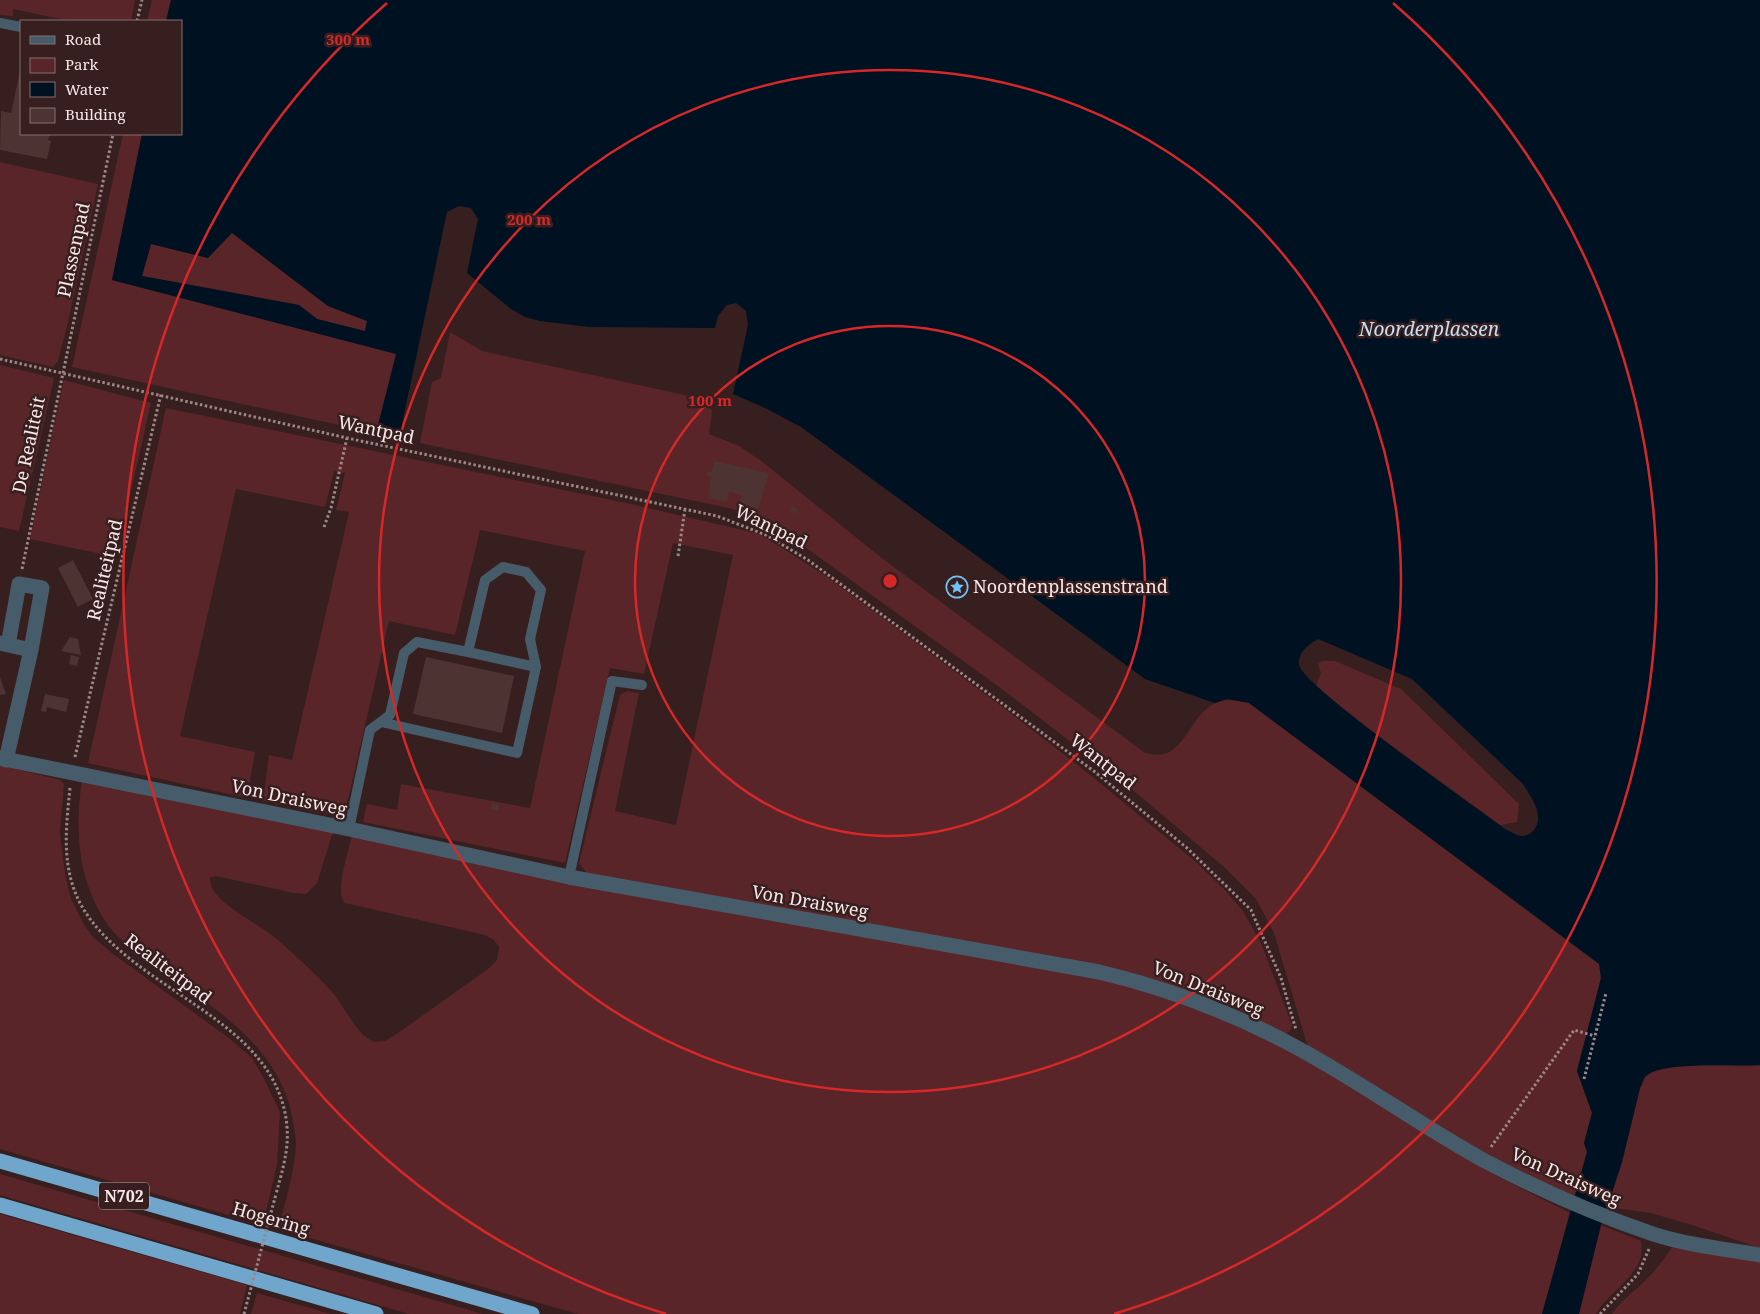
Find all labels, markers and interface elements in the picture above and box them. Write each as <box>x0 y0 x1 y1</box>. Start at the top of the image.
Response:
legend <box>20 20 182 135</box>
text: Road <box>65 29 101 49</box>
text: 300 m <box>326 29 370 49</box>
text: Park <box>65 54 99 74</box>
text: Water <box>65 79 108 99</box>
text: Building <box>65 104 126 124</box>
street label: Plassenpad <box>51 200 95 299</box>
text: 200 m <box>507 209 551 229</box>
water label: Noorderplassen <box>1358 316 1500 342</box>
text: 100 m <box>688 390 732 410</box>
street label: De Realiteit <box>6 394 50 495</box>
street label: Wantpad <box>336 409 417 449</box>
street label: Wantpad <box>731 498 812 554</box>
street label: Realiteitpad <box>81 517 127 623</box>
centre of rings <box>881 572 899 590</box>
place label: Noordenplassenstrand <box>973 574 1168 598</box>
place icon: Noordenplassenstrand <box>945 575 969 599</box>
street label: Wantpad <box>1066 728 1142 795</box>
street label: Von Draisweg <box>229 773 350 821</box>
street label: Von Draisweg <box>750 879 871 923</box>
street label: Realiteitpad <box>120 928 217 1009</box>
street label: Von Draisweg <box>1149 955 1268 1021</box>
street label: Von Draisweg <box>1508 1141 1625 1211</box>
road number: N702 <box>99 1182 149 1210</box>
street label: Hogering <box>230 1196 313 1241</box>

